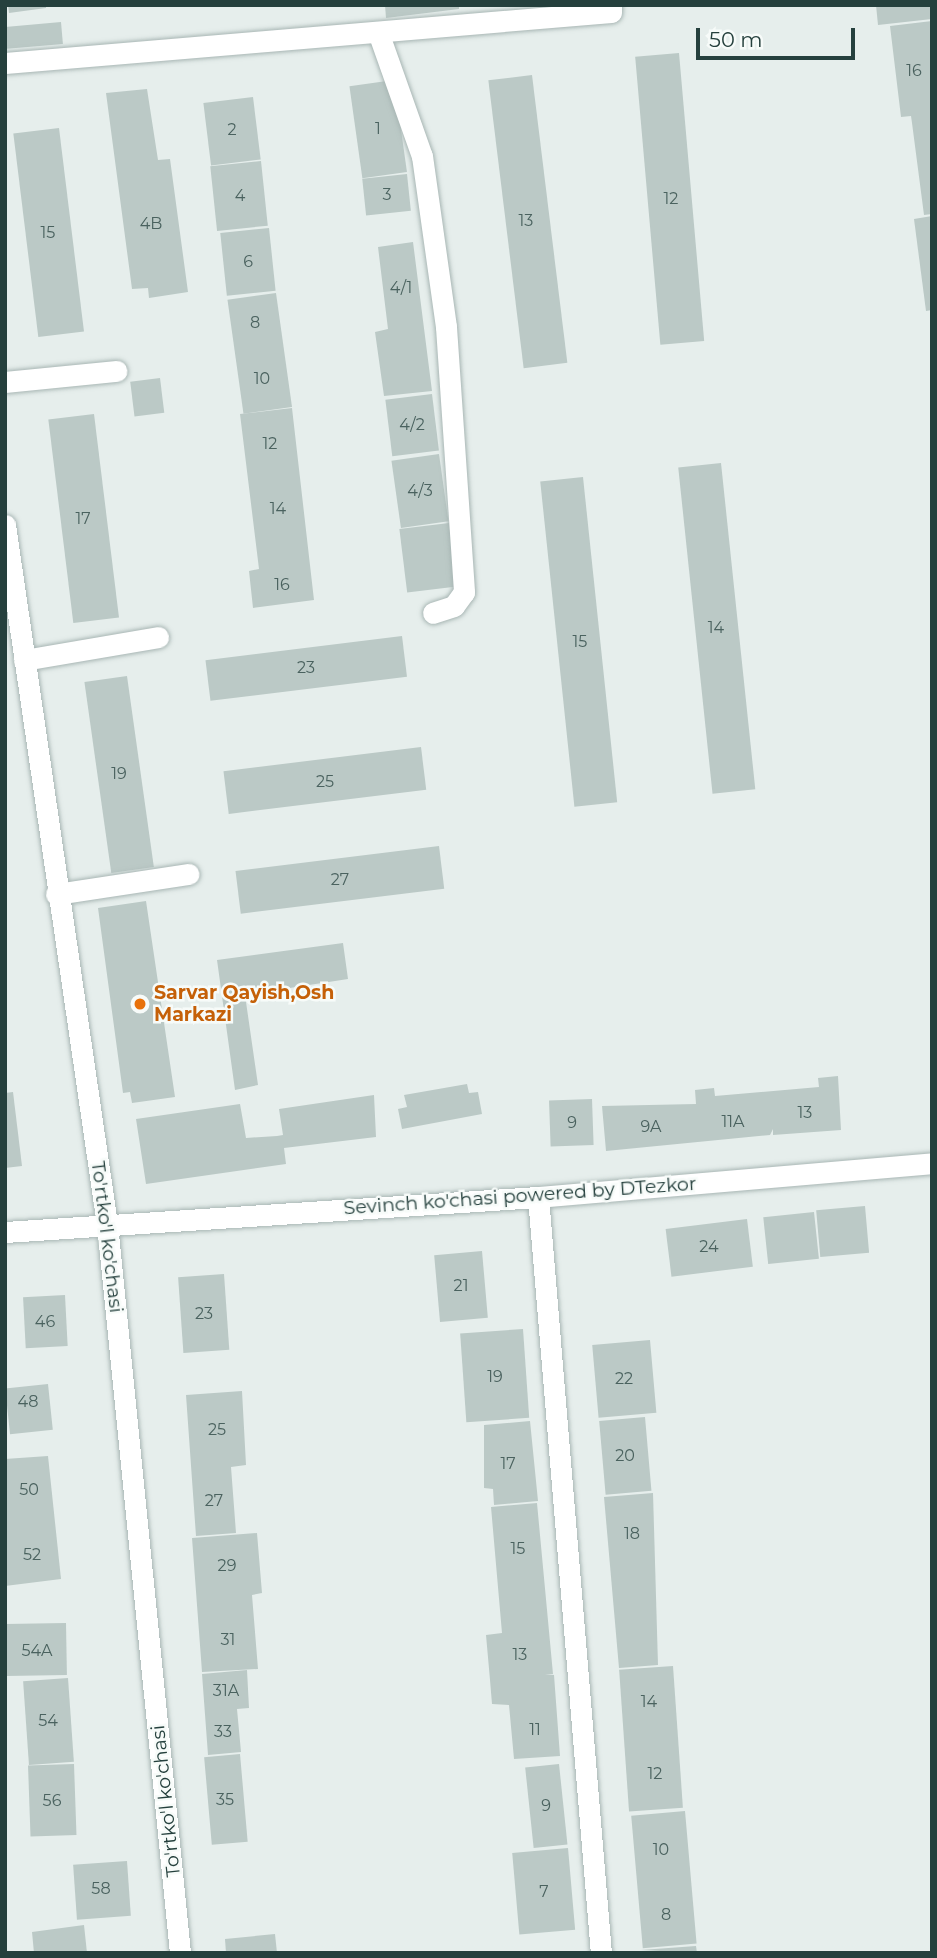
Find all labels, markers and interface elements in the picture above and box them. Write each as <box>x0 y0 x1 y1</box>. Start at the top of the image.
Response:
scale bar <box>699 14 858 58</box>
text: 50 m <box>709 27 763 52</box>
house number: 16 <box>906 61 922 81</box>
house number: 1 <box>375 119 381 139</box>
house number: 2 <box>227 120 237 140</box>
house number: 3 <box>382 185 392 205</box>
house number: 4 <box>235 186 245 206</box>
house number: 12 <box>664 189 678 209</box>
house number: 13 <box>519 211 533 231</box>
house number: 4B <box>140 214 162 234</box>
house number: 15 <box>41 223 55 243</box>
house number: 6 <box>243 252 253 272</box>
house number: 4/1 <box>390 278 412 298</box>
house number: 8 <box>250 313 260 333</box>
house number: 10 <box>254 369 270 389</box>
house number: 4/2 <box>399 415 425 435</box>
house number: 12 <box>263 434 277 454</box>
house number: 4/3 <box>407 481 433 501</box>
house number: 14 <box>270 499 286 519</box>
house number: 17 <box>75 509 91 529</box>
house number: 16 <box>274 575 290 595</box>
house number: 14 <box>708 618 724 638</box>
house number: 15 <box>573 632 587 652</box>
house number: 23 <box>297 658 315 678</box>
house number: 19 <box>111 764 127 784</box>
house number: 25 <box>316 772 334 792</box>
house number: 27 <box>331 870 349 890</box>
place label: Sarvar Qayish,Osh Markazi <box>154 982 334 1026</box>
marker: Sarvar Qayish,Osh Markazi <box>132 996 148 1012</box>
house number: 13 <box>798 1103 812 1123</box>
house number: 11A <box>721 1112 745 1132</box>
house number: 9 <box>567 1113 577 1133</box>
house number: 9A <box>640 1117 662 1137</box>
street label: To'rtko'l ko'chasi <box>86 1160 128 1314</box>
street label: Sevinch ko'chasi powered by DTezkor <box>343 1172 697 1220</box>
house number: 24 <box>699 1237 719 1257</box>
house number: 21 <box>454 1276 468 1296</box>
house number: 23 <box>195 1304 213 1324</box>
house number: 46 <box>35 1312 55 1332</box>
house number: 19 <box>487 1367 503 1387</box>
house number: 22 <box>615 1369 633 1389</box>
house number: 48 <box>18 1392 38 1412</box>
house number: 25 <box>208 1420 226 1440</box>
house number: 20 <box>615 1446 635 1466</box>
house number: 17 <box>500 1454 516 1474</box>
house number: 50 <box>19 1480 39 1500</box>
house number: 27 <box>205 1491 223 1511</box>
house number: 18 <box>624 1524 640 1544</box>
house number: 15 <box>511 1539 525 1559</box>
house number: 52 <box>23 1545 41 1565</box>
house number: 29 <box>218 1556 236 1576</box>
house number: 31 <box>221 1630 235 1650</box>
house number: 54A <box>21 1641 53 1661</box>
house number: 13 <box>513 1645 527 1665</box>
house number: 31A <box>213 1681 239 1701</box>
house number: 14 <box>641 1692 657 1712</box>
house number: 54 <box>38 1711 58 1731</box>
house number: 11 <box>529 1720 541 1740</box>
house number: 33 <box>214 1722 232 1742</box>
street label: To'rtko'l ko'chasi <box>147 1724 185 1878</box>
house number: 12 <box>648 1764 662 1784</box>
house number: 35 <box>216 1790 234 1810</box>
house number: 56 <box>43 1791 61 1811</box>
house number: 9 <box>541 1796 551 1816</box>
house number: 10 <box>653 1840 669 1860</box>
house number: 58 <box>91 1879 111 1899</box>
house number: 7 <box>539 1882 549 1902</box>
house number: 8 <box>661 1905 671 1925</box>

